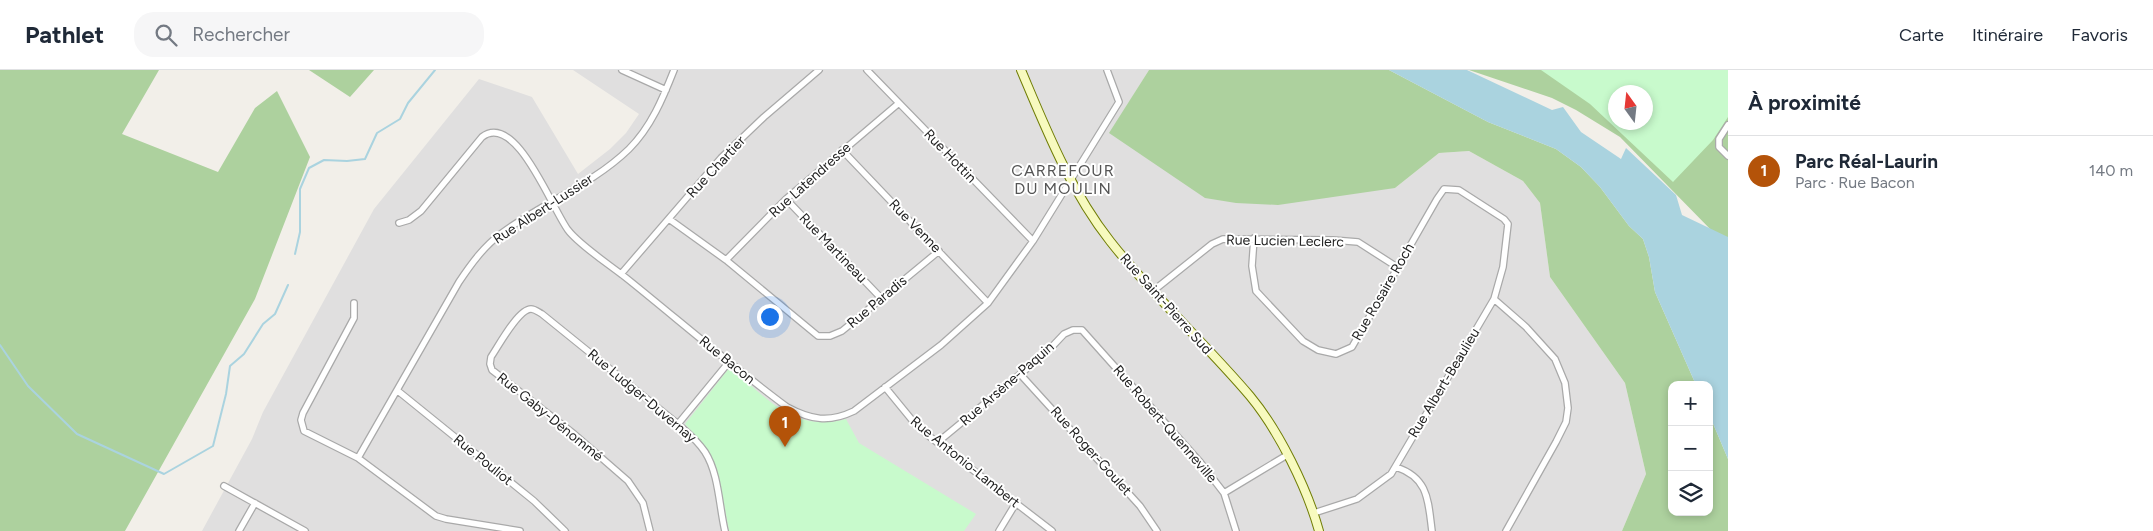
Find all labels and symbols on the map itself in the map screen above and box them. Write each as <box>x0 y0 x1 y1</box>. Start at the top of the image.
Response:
north arrow <box>1608 85 1653 130</box>
street label: Rue Hottin <box>920 126 980 186</box>
street label: Rue Chartier <box>683 132 749 201</box>
street label: Rue Latendresse <box>766 139 855 221</box>
district label: CARREFOUR DU MOULIN <box>1011 161 1115 198</box>
street label: Rue Albert-Lussier <box>490 170 596 248</box>
street label: Rue Venne <box>885 196 945 257</box>
street label: Rue Martineau <box>796 210 870 286</box>
street label: Rue Lucien Leclerc <box>1226 231 1345 251</box>
street label: Rue Rosaire Roch <box>1348 240 1418 344</box>
street label: Rue Saint-Pierre Sud <box>1116 250 1216 358</box>
street label: Rue Paradis <box>844 272 910 332</box>
your location <box>757 304 783 330</box>
street label: Rue Albert-Beaulieu <box>1405 325 1483 441</box>
street label: Rue Bacon <box>696 332 758 388</box>
street label: Rue Arsène-Paquin <box>956 338 1058 430</box>
street label: Rue Ludger-Duvernay <box>584 346 700 447</box>
street label: Rue Robert-Quenneville <box>1109 362 1221 486</box>
street label: Rue Gaby-Dénommé <box>494 369 607 465</box>
street label: Rue Roger-Goulet <box>1047 403 1135 499</box>
pin: 1 <box>769 406 801 447</box>
street label: Rue Antonio-Lambert <box>907 413 1023 511</box>
street label: Rue Pouliot <box>450 431 516 489</box>

